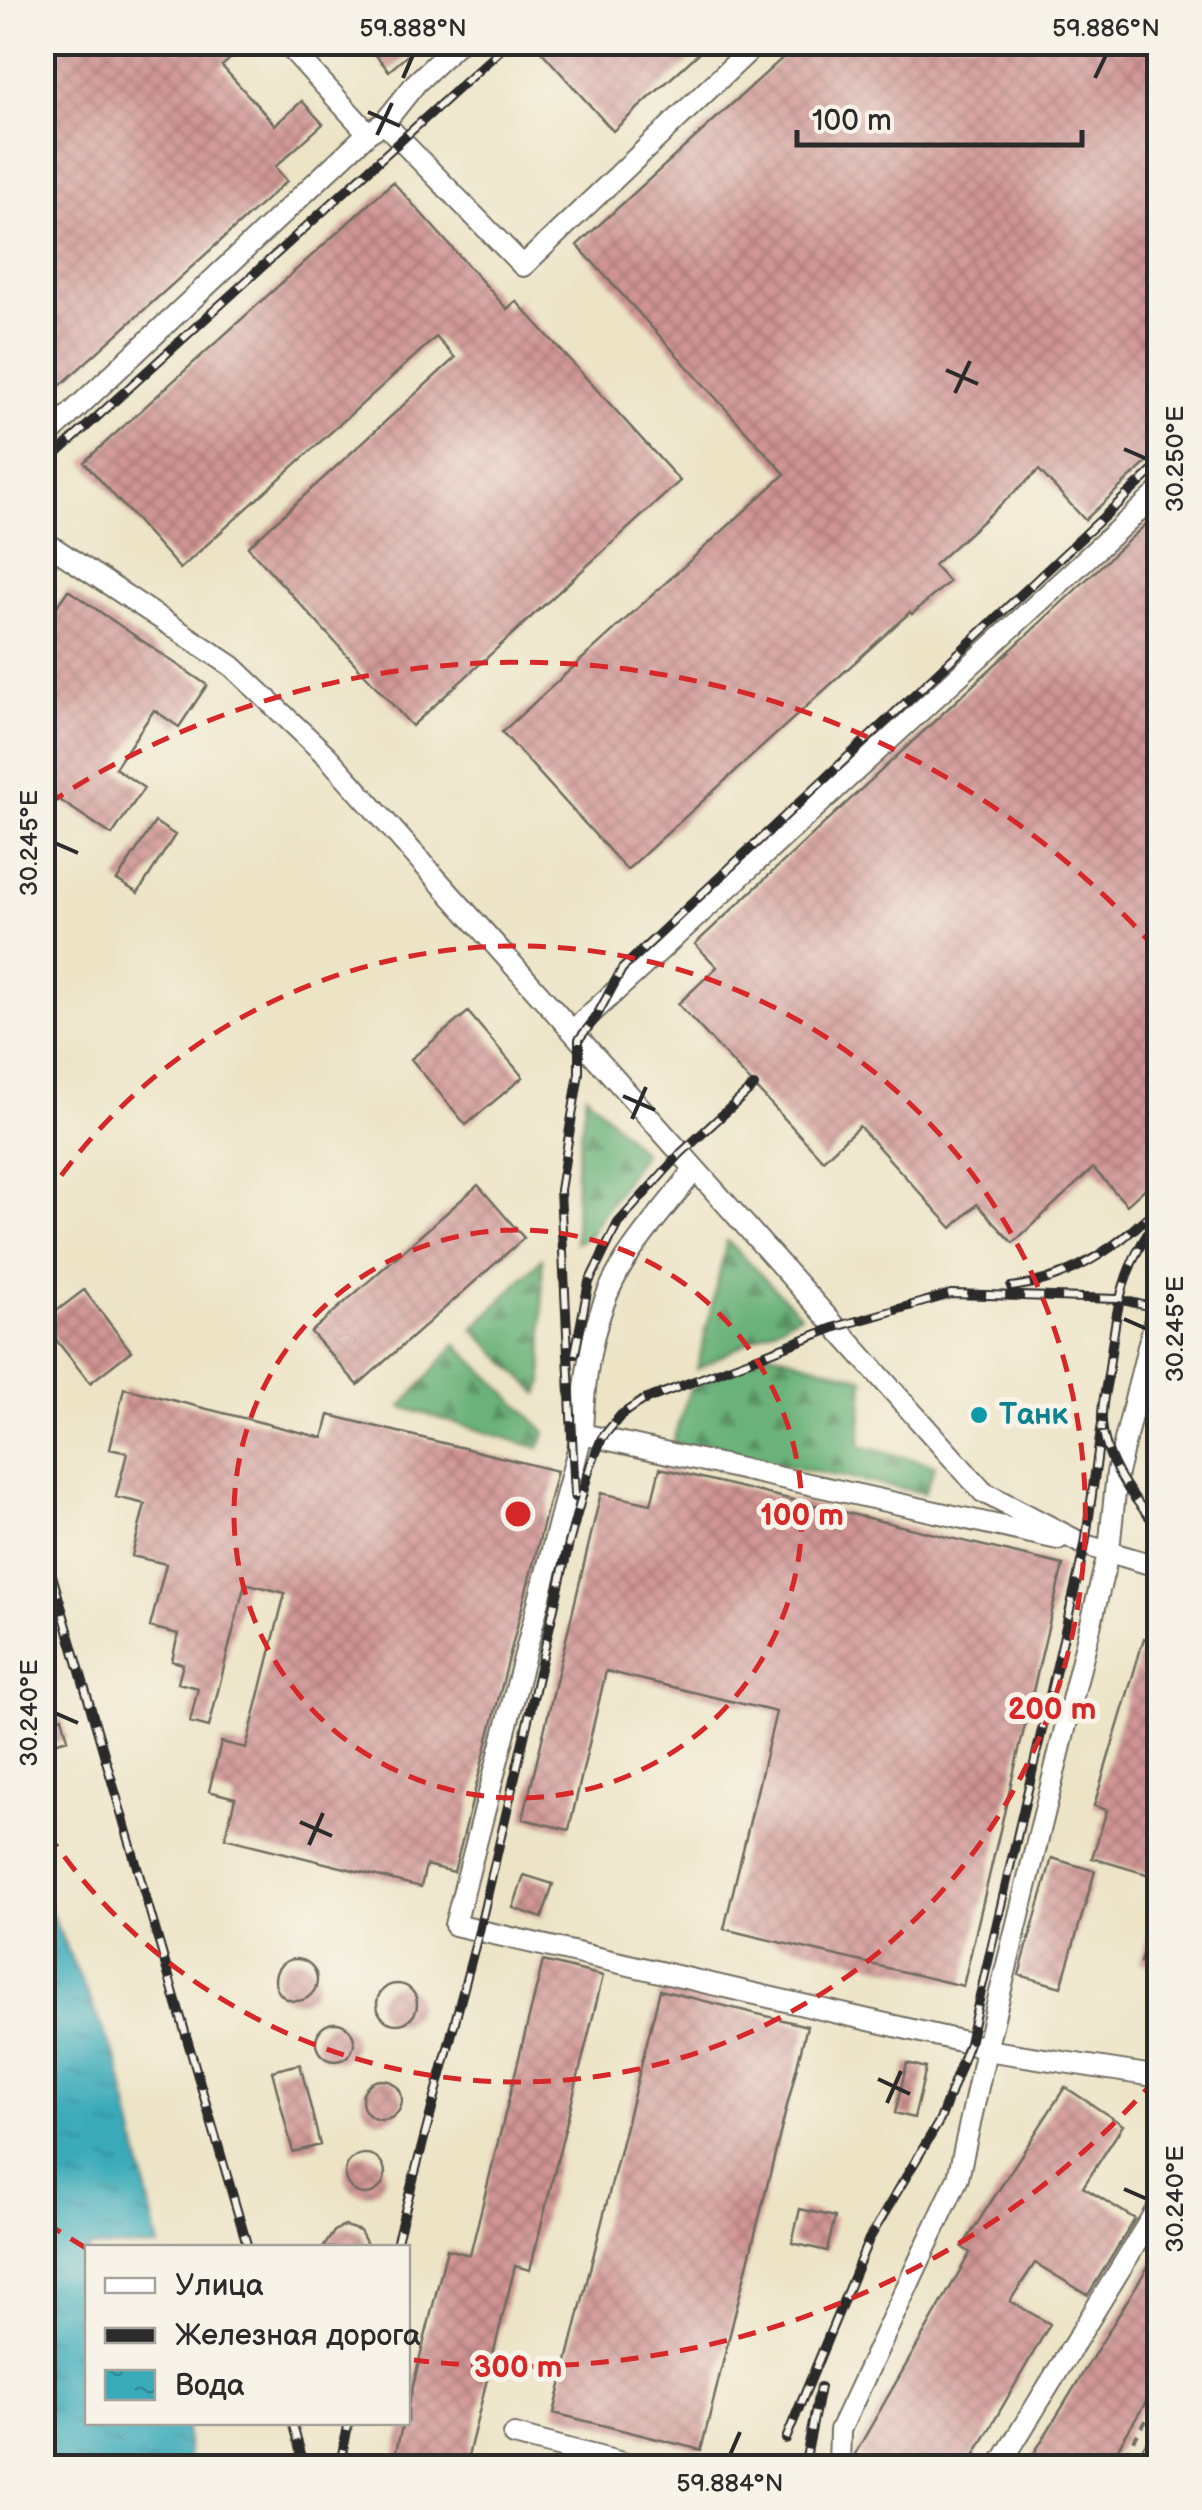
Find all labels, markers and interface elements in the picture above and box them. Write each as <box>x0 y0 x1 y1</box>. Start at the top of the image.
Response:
text: 59.888°N <box>359 13 467 44</box>
text: 59.886°N <box>1052 13 1160 44</box>
scale bar <box>797 85 1082 147</box>
text: 100 m <box>812 103 892 139</box>
text: 30.250°E <box>1160 406 1191 512</box>
text: 30.245°E <box>14 790 45 896</box>
text: 30.245°E <box>1160 1276 1191 1382</box>
place label: Танк <box>999 1397 1069 1433</box>
marker: Танк <box>968 1404 990 1426</box>
centre of rings <box>500 1496 536 1532</box>
text: 100 m <box>760 1498 844 1534</box>
text: 30.240°E <box>14 1659 45 1767</box>
text: 200 m <box>1008 1692 1096 1728</box>
text: 30.240°E <box>1160 2145 1191 2253</box>
legend <box>85 2245 410 2425</box>
text: Улица <box>175 2268 264 2304</box>
text: Железная дорога <box>175 2318 421 2354</box>
text: 300 m <box>474 2350 562 2386</box>
text: Вода <box>175 2368 245 2404</box>
text: 59.884°N <box>676 2468 784 2499</box>

